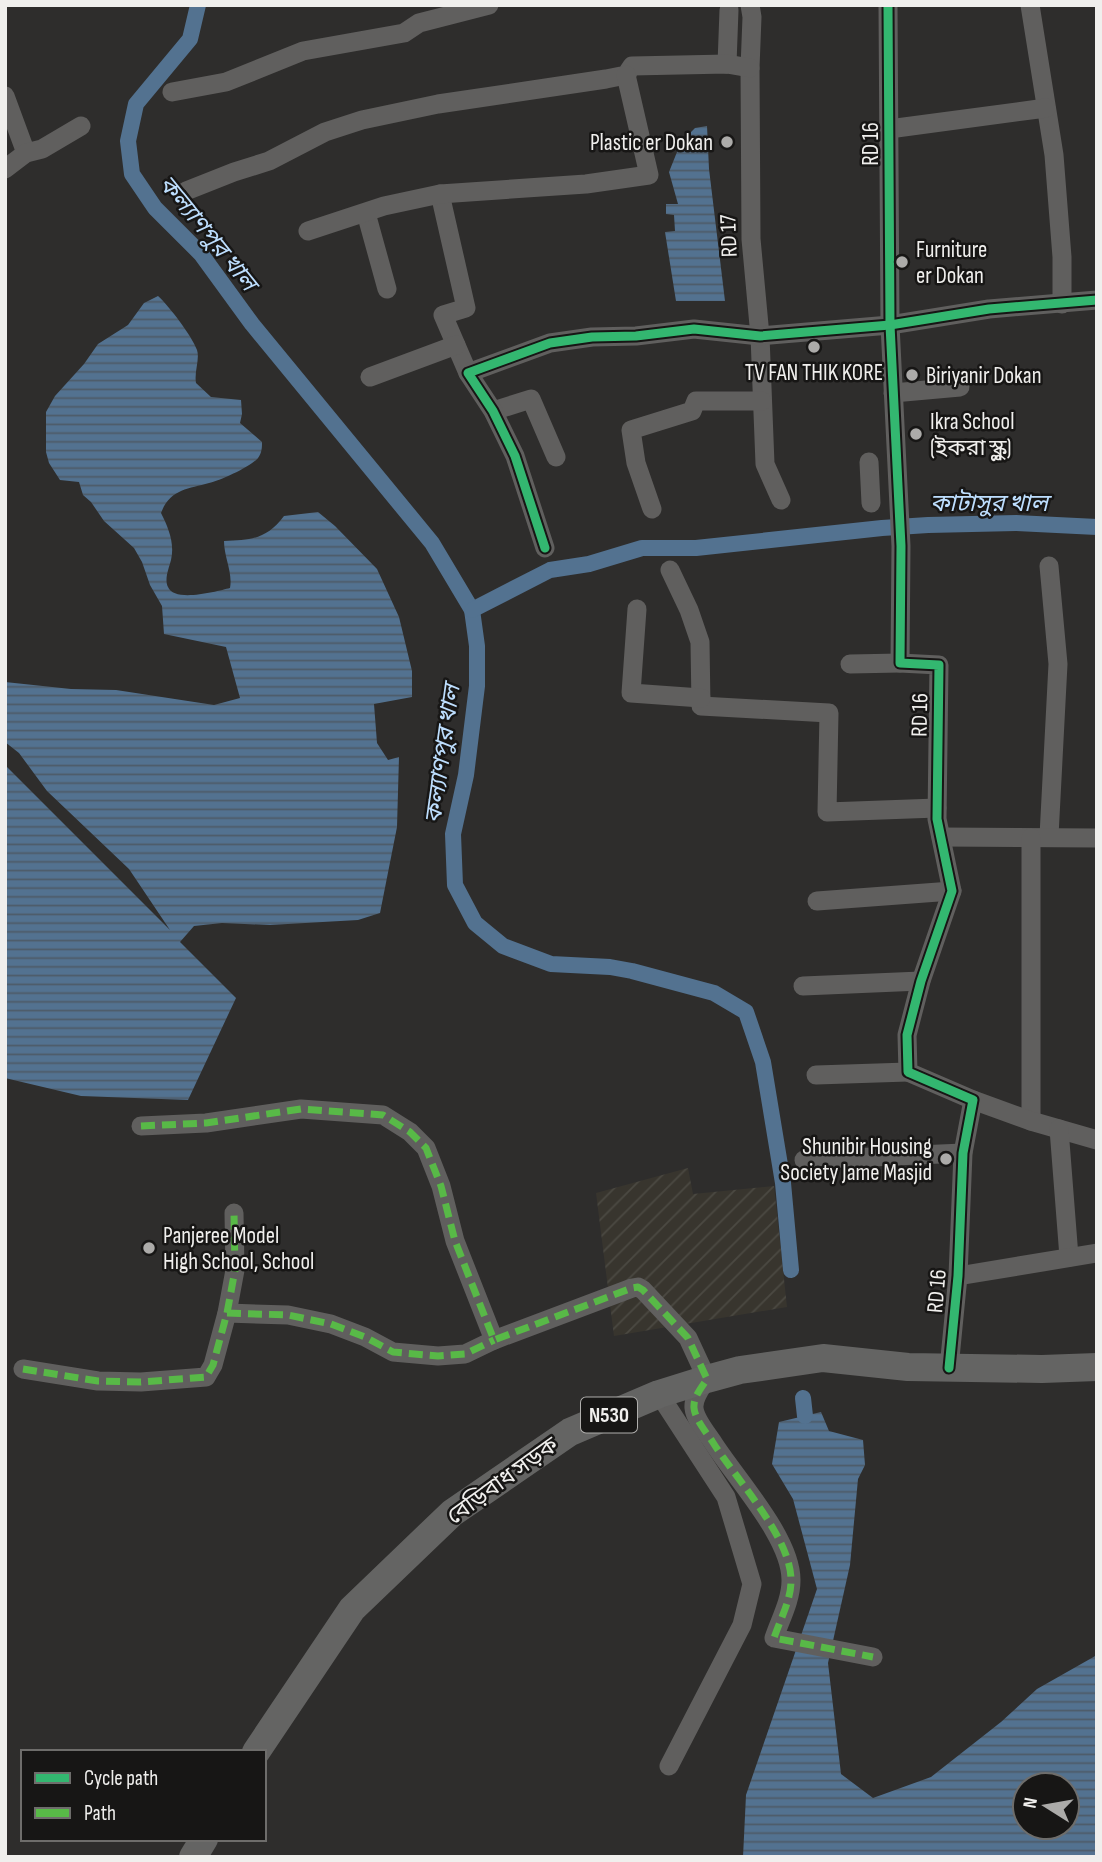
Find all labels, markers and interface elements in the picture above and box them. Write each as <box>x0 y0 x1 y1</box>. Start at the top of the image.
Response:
street label: RD 16 <box>857 122 885 166</box>
place label: Plastic er Dokan <box>590 129 713 157</box>
marker: Plastic er Dokan <box>719 134 735 150</box>
water label: কল্যাণপুর খাল <box>152 170 266 300</box>
street label: RD 17 <box>714 214 744 258</box>
place label: Furniture er Dokan <box>916 236 987 290</box>
marker: Furniture er Dokan <box>894 254 910 270</box>
marker: TV FAN THIK KORE <box>806 339 822 355</box>
place label: TV FAN THIK KORE <box>745 359 883 387</box>
place label: Biriyanir Dokan <box>926 362 1042 390</box>
marker: Biriyanir Dokan <box>904 367 920 383</box>
place label: Ikra School (ইকরা স্কুল) <box>930 408 1014 462</box>
marker: Ikra School (ইকরা স্কুল) <box>908 426 924 442</box>
water label: কাটাসুর খাল <box>930 489 1053 518</box>
water label: কল্যাণপুর খাল <box>418 678 467 825</box>
street label: RD 16 <box>906 693 934 737</box>
place label: Shunibir Housing Society Jame Masjid <box>780 1133 932 1187</box>
marker: Shunibir Housing Society Jame Masjid <box>938 1151 954 1167</box>
place label: Panjeree Model High School, School <box>163 1222 314 1276</box>
marker: Panjeree Model High School, School <box>141 1240 157 1256</box>
street label: RD 16 <box>921 1268 953 1314</box>
road number: N530 <box>581 1398 637 1432</box>
street label: বেড়িবাধ সড়ক <box>441 1431 564 1531</box>
legend <box>21 1750 266 1841</box>
text: Cycle path <box>84 1766 158 1791</box>
north arrow <box>1011 1771 1081 1841</box>
text: N <box>1019 1796 1043 1810</box>
text: Path <box>84 1801 116 1826</box>

